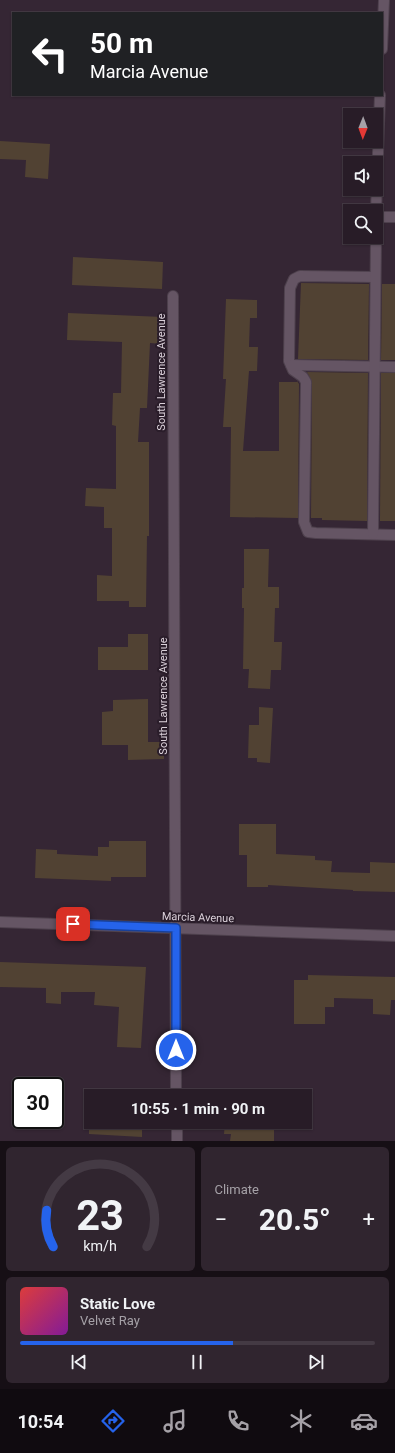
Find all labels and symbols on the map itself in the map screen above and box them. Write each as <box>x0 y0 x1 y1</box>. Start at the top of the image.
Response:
north arrow <box>343 108 383 148</box>
street label: South Lawrence Avenue <box>155 313 168 431</box>
street label: South Lawrence Avenue <box>157 637 170 755</box>
pin <box>56 907 90 941</box>
street label: Marcia Avenue <box>162 910 235 925</box>
position arrow <box>155 1029 197 1071</box>
speed limit sign: 30 <box>12 1077 64 1129</box>

